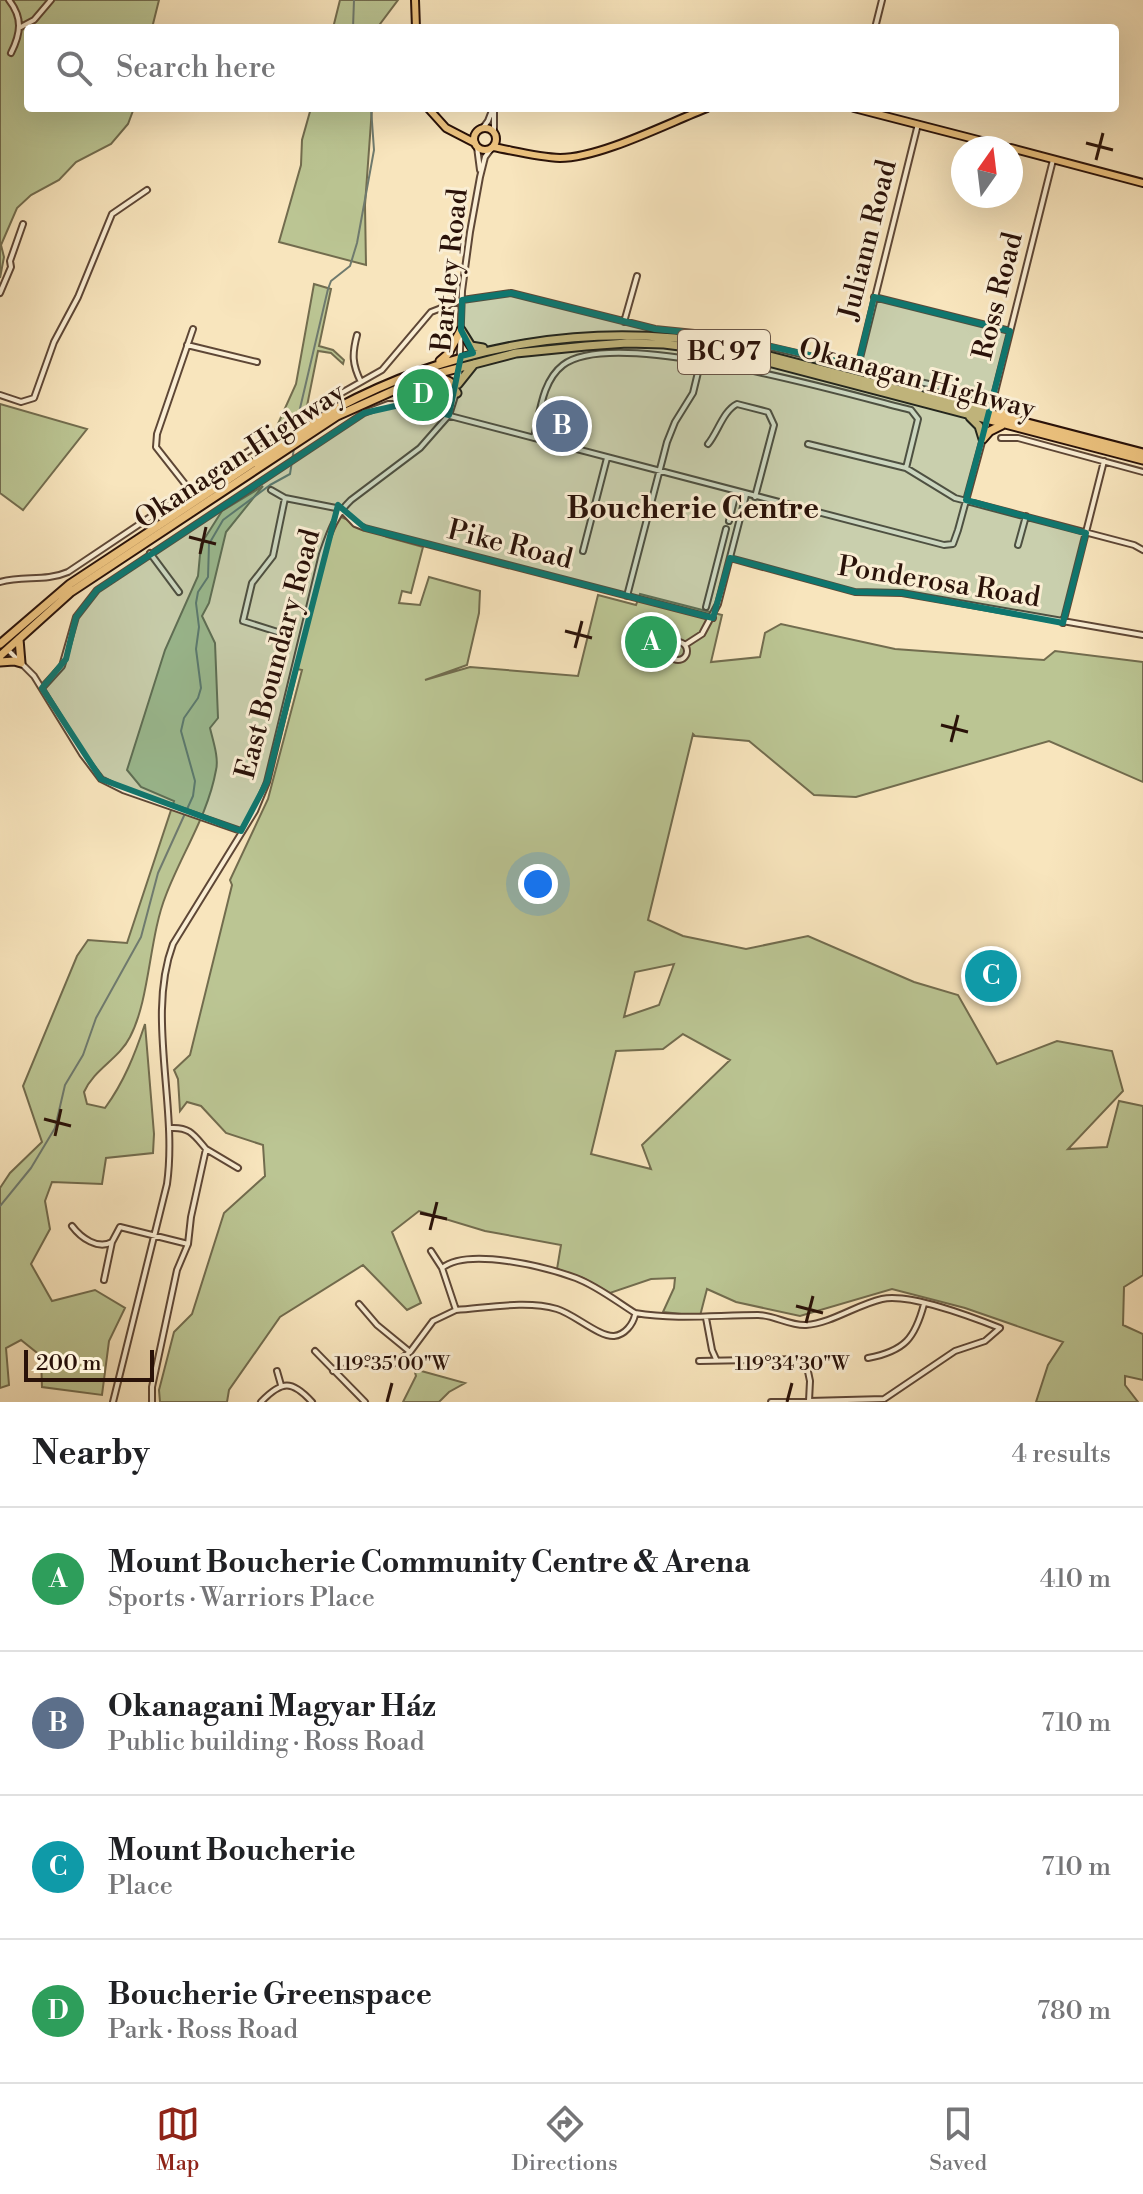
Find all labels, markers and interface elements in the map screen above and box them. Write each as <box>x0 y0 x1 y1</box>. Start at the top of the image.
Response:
search box <box>24 24 1119 112</box>
icon: search <box>52 46 96 90</box>
text: Search here <box>116 49 276 87</box>
north arrow <box>951 136 1023 208</box>
street label: Juliann Road <box>831 156 905 325</box>
street label: Bartley Road <box>424 187 476 354</box>
street label: Ross Road <box>965 229 1031 363</box>
road number: BC 97 <box>678 330 770 374</box>
street label: Okanagan Highway <box>795 331 1039 427</box>
pin: D <box>397 365 449 425</box>
street label: Okanagan Highway <box>128 375 352 537</box>
pin: B <box>536 396 588 456</box>
district label: Boucherie Centre <box>567 490 819 528</box>
street label: Pike Road <box>444 513 576 577</box>
street label: East Boundary Road <box>228 525 328 783</box>
street label: Ponderosa Road <box>835 549 1043 615</box>
pin: A <box>625 612 677 672</box>
your location <box>518 864 558 904</box>
pin: C <box>965 946 1017 1006</box>
scale bar <box>24 1346 154 1382</box>
text: 200 m <box>36 1350 102 1377</box>
text: 119°35'00"W <box>334 1352 451 1377</box>
text: 119°34'30"W <box>735 1352 850 1377</box>
text: Nearby <box>32 1433 150 1475</box>
text: 4 results <box>1012 1438 1111 1470</box>
text: Mount Boucherie Community Centre & Arena <box>108 1544 750 1582</box>
text: A <box>49 1563 67 1595</box>
text: 410 m <box>1040 1563 1111 1595</box>
text: Sports · Warriors Place <box>108 1582 375 1614</box>
text: Okanagani Magyar Ház <box>108 1688 436 1726</box>
text: B <box>48 1707 68 1739</box>
text: 710 m <box>1041 1707 1111 1739</box>
text: Public building · Ross Road <box>108 1726 424 1758</box>
text: Mount Boucherie <box>108 1832 356 1870</box>
text: C <box>49 1851 67 1883</box>
text: 710 m <box>1041 1851 1111 1883</box>
text: Place <box>108 1870 173 1902</box>
text: Boucherie Greenspace <box>108 1976 432 2014</box>
text: D <box>48 1995 68 2027</box>
text: 780 m <box>1037 1995 1111 2027</box>
text: Park · Ross Road <box>108 2014 298 2046</box>
tab: Map <box>156 2102 200 2177</box>
tab: Directions <box>512 2102 618 2177</box>
tab: Saved <box>929 2102 987 2177</box>

